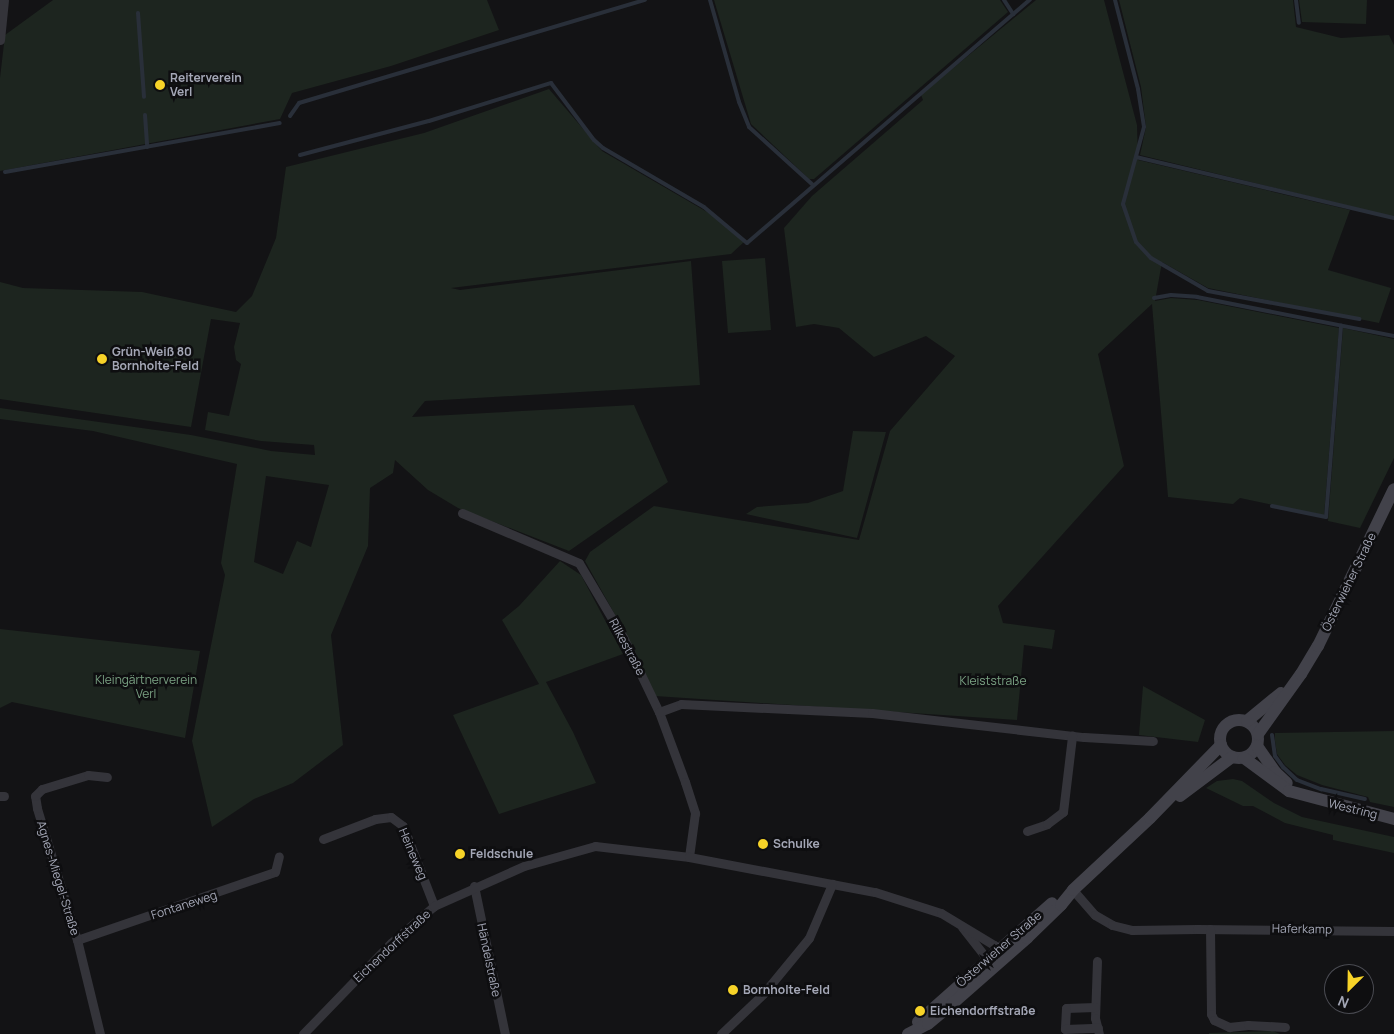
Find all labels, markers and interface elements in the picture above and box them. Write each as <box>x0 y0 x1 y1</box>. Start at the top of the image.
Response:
place label: Reiterverein Verl <box>170 71 242 99</box>
marker: Reiterverein Verl <box>154 79 166 91</box>
place label: Grün-Weiß 80 Bornholte-Feld <box>112 345 199 373</box>
marker: Grün-Weiß 80 Bornholte-Feld <box>96 353 108 365</box>
street label: Österwieher Straße <box>1319 530 1379 634</box>
street label: Rilkestraße <box>606 616 648 678</box>
park label: Kleingärtnerverein Verl <box>95 673 197 701</box>
park label: Kleiststraße <box>960 674 1026 688</box>
street label: Westring <box>1327 796 1379 822</box>
street label: Agnes-Miegel-Straße <box>34 819 82 937</box>
street label: Heineweg <box>396 826 430 882</box>
place label: Schulke <box>773 837 820 851</box>
marker: Schulke <box>757 838 769 850</box>
place label: Feldschule <box>470 847 533 861</box>
marker: Feldschule <box>454 848 466 860</box>
street label: Fontaneweg <box>149 888 219 922</box>
street label: Eichendorffstraße <box>351 907 433 985</box>
street label: Österwieher Straße <box>954 908 1044 990</box>
street label: Haferkamp <box>1272 921 1332 937</box>
street label: Händelstraße <box>474 922 504 998</box>
north arrow <box>1324 964 1374 1014</box>
place label: Bornholte-Feld <box>743 983 830 997</box>
marker: Bornholte-Feld <box>727 984 739 996</box>
text: N <box>1335 992 1352 1013</box>
place label: Eichendorffstraße <box>930 1004 1036 1018</box>
marker: Eichendorffstraße <box>914 1005 926 1017</box>

